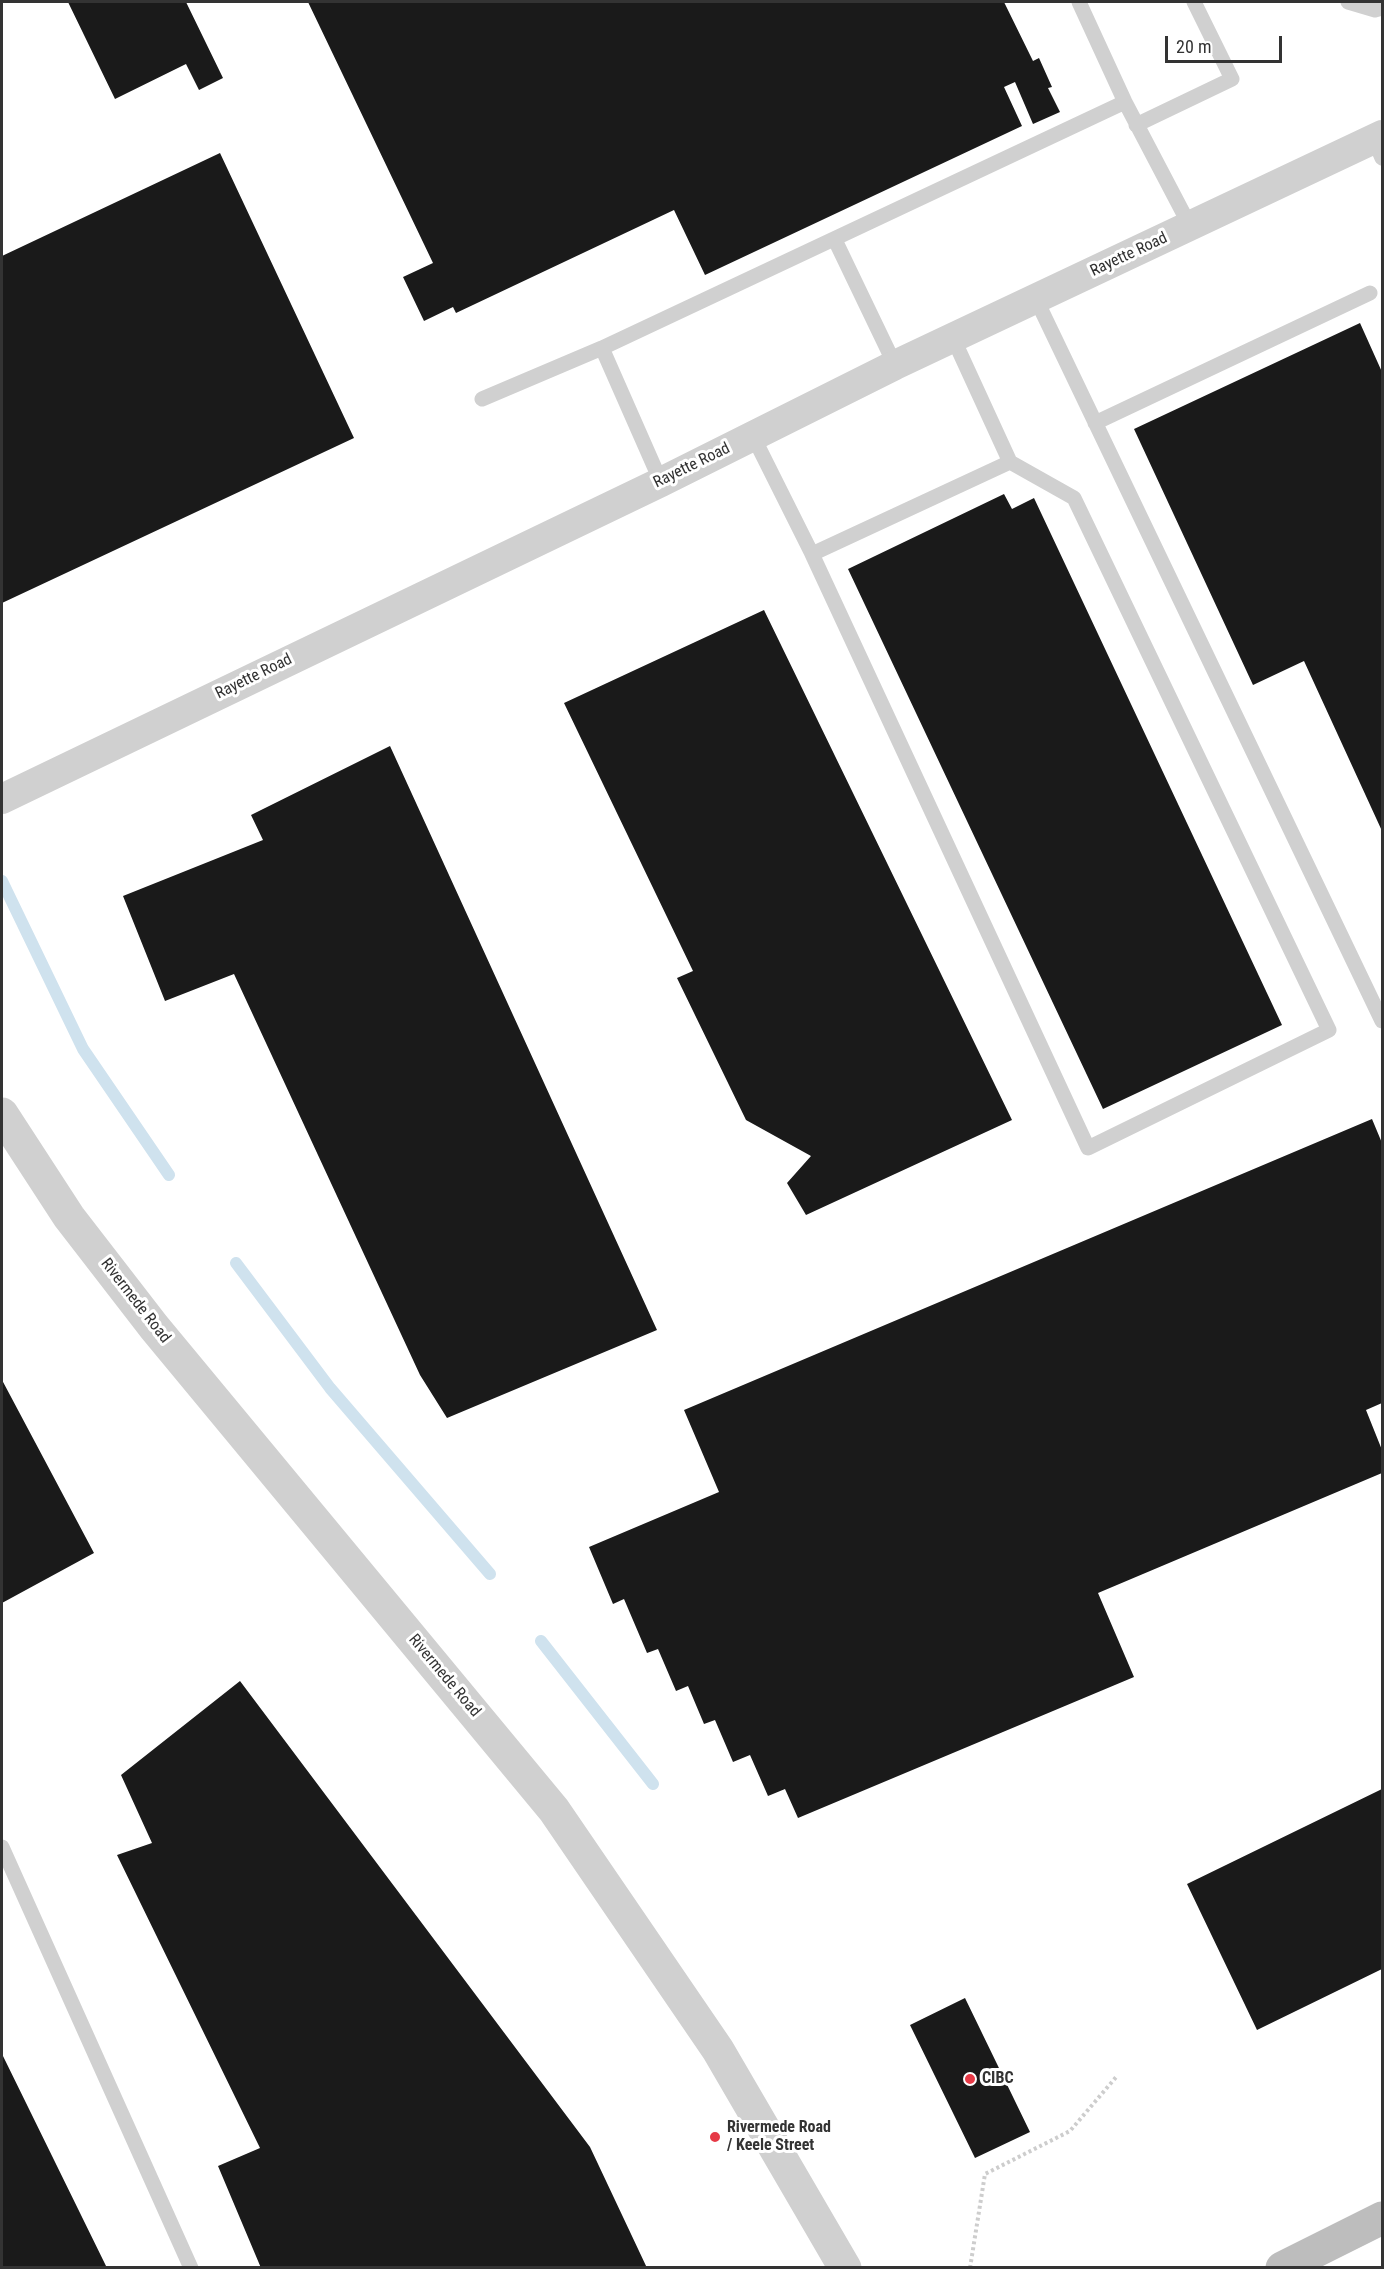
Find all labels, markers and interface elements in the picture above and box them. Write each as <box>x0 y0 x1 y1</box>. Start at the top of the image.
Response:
scale bar <box>1168 24 1285 62</box>
text: 20 m <box>1176 36 1211 57</box>
street label: Rayette Road <box>1087 229 1171 281</box>
street label: Rayette Road <box>651 439 733 493</box>
street label: Rayette Road <box>213 650 295 704</box>
street label: Rivermede Road <box>96 1255 174 1347</box>
street label: Rivermede Road <box>404 1631 484 1721</box>
place label: CIBC <box>982 2069 1014 2089</box>
marker: CIBC <box>963 2072 977 2086</box>
place label: Rivermede Road / Keele Street <box>727 2118 831 2156</box>
marker: Rivermede Road / Keele Street <box>708 2130 722 2144</box>

